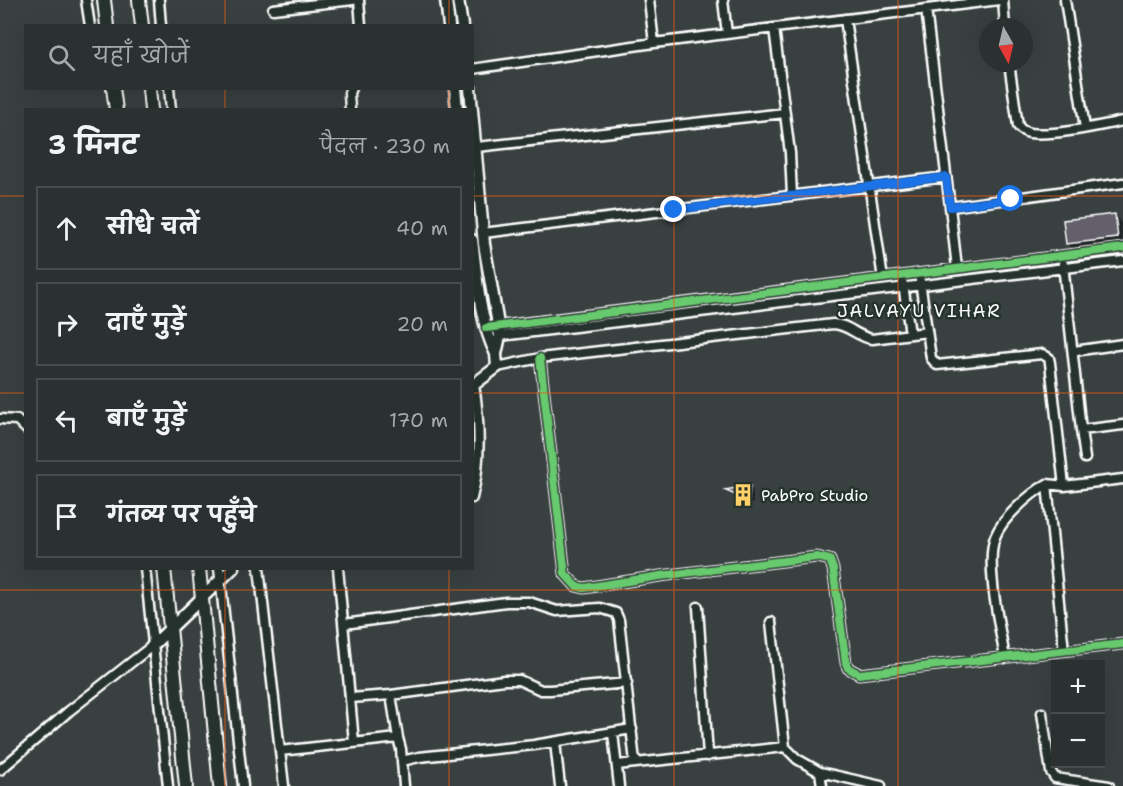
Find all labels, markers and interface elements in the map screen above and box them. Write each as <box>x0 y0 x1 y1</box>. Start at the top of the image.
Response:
north arrow <box>979 18 1033 72</box>
search box <box>24 24 474 90</box>
icon: search <box>45 41 78 74</box>
text: यहाँ खोजें <box>93 41 189 70</box>
text: 3 मिनट <box>48 127 138 162</box>
text: पैदल · 230 m <box>320 133 450 159</box>
route start <box>997 185 1023 211</box>
route end <box>660 196 686 222</box>
icon: ahead <box>50 212 83 245</box>
text: सीधे चलें <box>107 212 199 241</box>
text: 40 m <box>396 215 448 241</box>
district label: JALVAYU VIHAR <box>837 299 1001 323</box>
icon: right <box>50 308 83 341</box>
text: दाएँ मुड़ें <box>107 308 186 337</box>
text: 20 m <box>397 311 448 337</box>
icon: left <box>50 404 83 437</box>
text: बाएँ मुड़ें <box>107 404 186 433</box>
text: 170 m <box>389 407 448 433</box>
building icon: PabPro Studio <box>730 482 756 508</box>
place label: PabPro Studio <box>761 485 868 506</box>
icon: arrive <box>50 500 83 533</box>
text: गंतव्य पर पहुँचे <box>107 500 256 529</box>
map controls <box>1051 660 1105 768</box>
button: + <box>1051 660 1105 714</box>
button: − <box>1051 714 1105 768</box>

